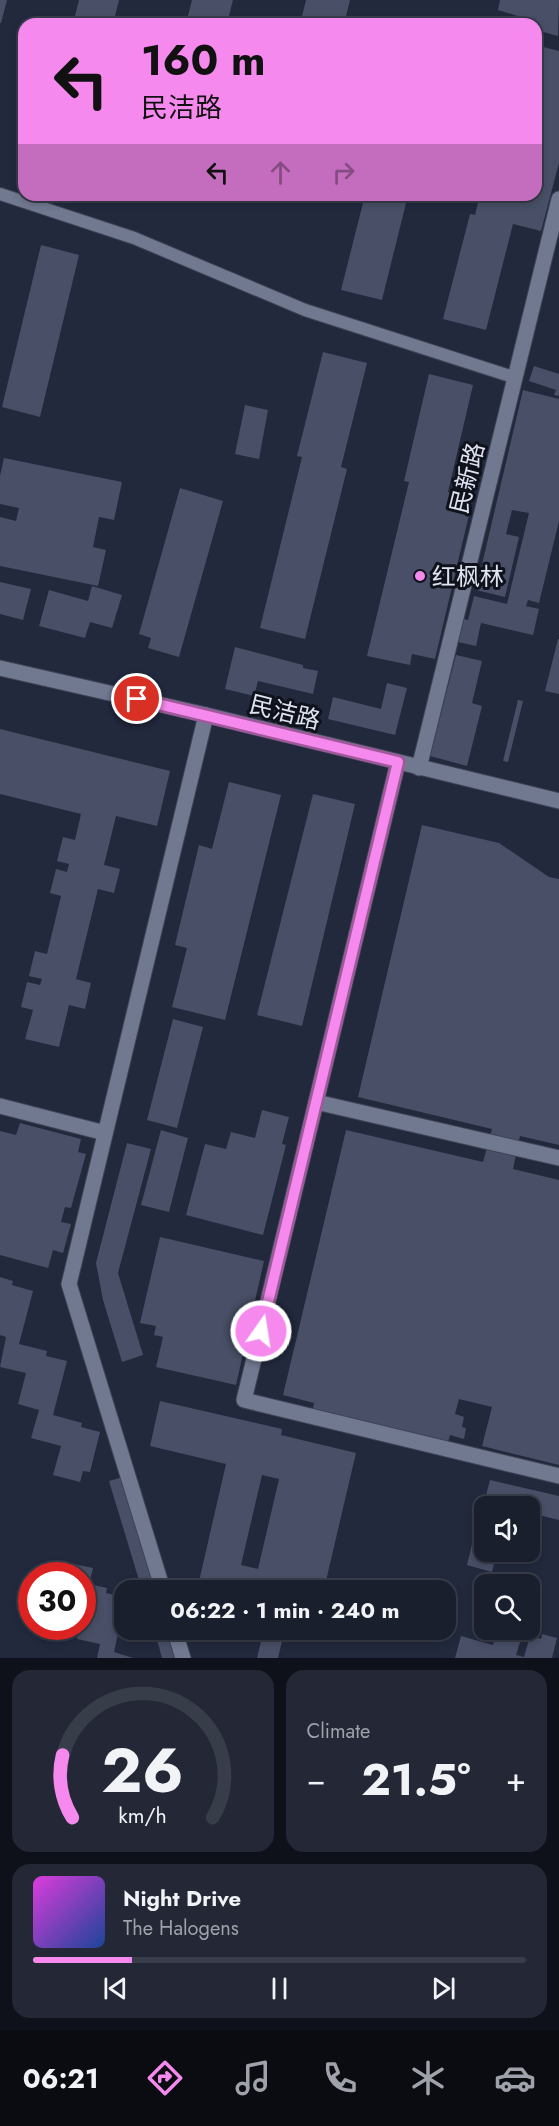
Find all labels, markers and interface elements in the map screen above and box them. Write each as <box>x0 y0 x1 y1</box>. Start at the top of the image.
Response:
text: 160 m <box>141 30 265 91</box>
icon: left <box>42 42 120 120</box>
text: 民洁路 <box>141 88 222 127</box>
icon: left <box>201 156 234 189</box>
icon: ahead <box>264 156 297 189</box>
icon: right <box>327 156 360 189</box>
street label: 民新路 <box>441 439 493 517</box>
place label: 红枫林 <box>432 559 504 594</box>
marker: 红枫林 <box>413 569 427 583</box>
pin <box>111 673 162 724</box>
icon: arrive <box>120 682 153 715</box>
street label: 民洁路 <box>246 686 324 738</box>
position arrow <box>229 1299 293 1363</box>
map controls <box>474 1496 540 1640</box>
button: sound <box>474 1496 540 1562</box>
speed limit sign: 30 <box>18 1562 96 1640</box>
button: search <box>474 1574 540 1640</box>
text: 06:22 · 1 min · 240 m <box>170 1594 400 1626</box>
text: Climate <box>307 1717 370 1746</box>
text: 26 <box>101 1725 184 1815</box>
text: 21.5° <box>361 1747 471 1812</box>
text: − <box>307 1756 326 1803</box>
text: + <box>506 1756 526 1803</box>
text: km/h <box>119 1800 167 1831</box>
text: Night Drive <box>123 1882 241 1914</box>
text: The Halogens <box>123 1914 239 1943</box>
icon: previous <box>99 1972 132 2005</box>
icon: pause <box>263 1972 296 2005</box>
icon: next <box>427 1972 460 2005</box>
icon: directions <box>144 2057 186 2099</box>
icon: music <box>232 2057 274 2099</box>
icon: phone <box>319 2057 361 2099</box>
icon: climate <box>407 2057 449 2099</box>
icon: car <box>494 2057 536 2099</box>
text: 06:21 <box>23 2059 99 2098</box>

